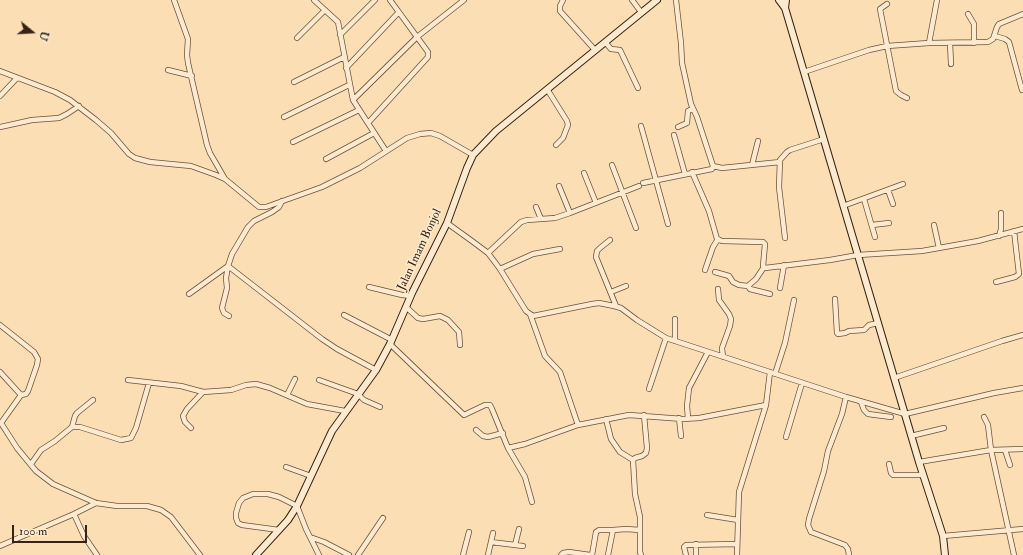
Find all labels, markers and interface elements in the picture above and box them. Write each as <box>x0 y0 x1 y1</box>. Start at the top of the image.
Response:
north arrow <box>12 12 52 52</box>
text: U <box>36 29 51 42</box>
street label: Jalan Imam Bonjol <box>395 207 445 293</box>
scale bar <box>14 517 89 543</box>
text: 100 m <box>19 524 47 539</box>

